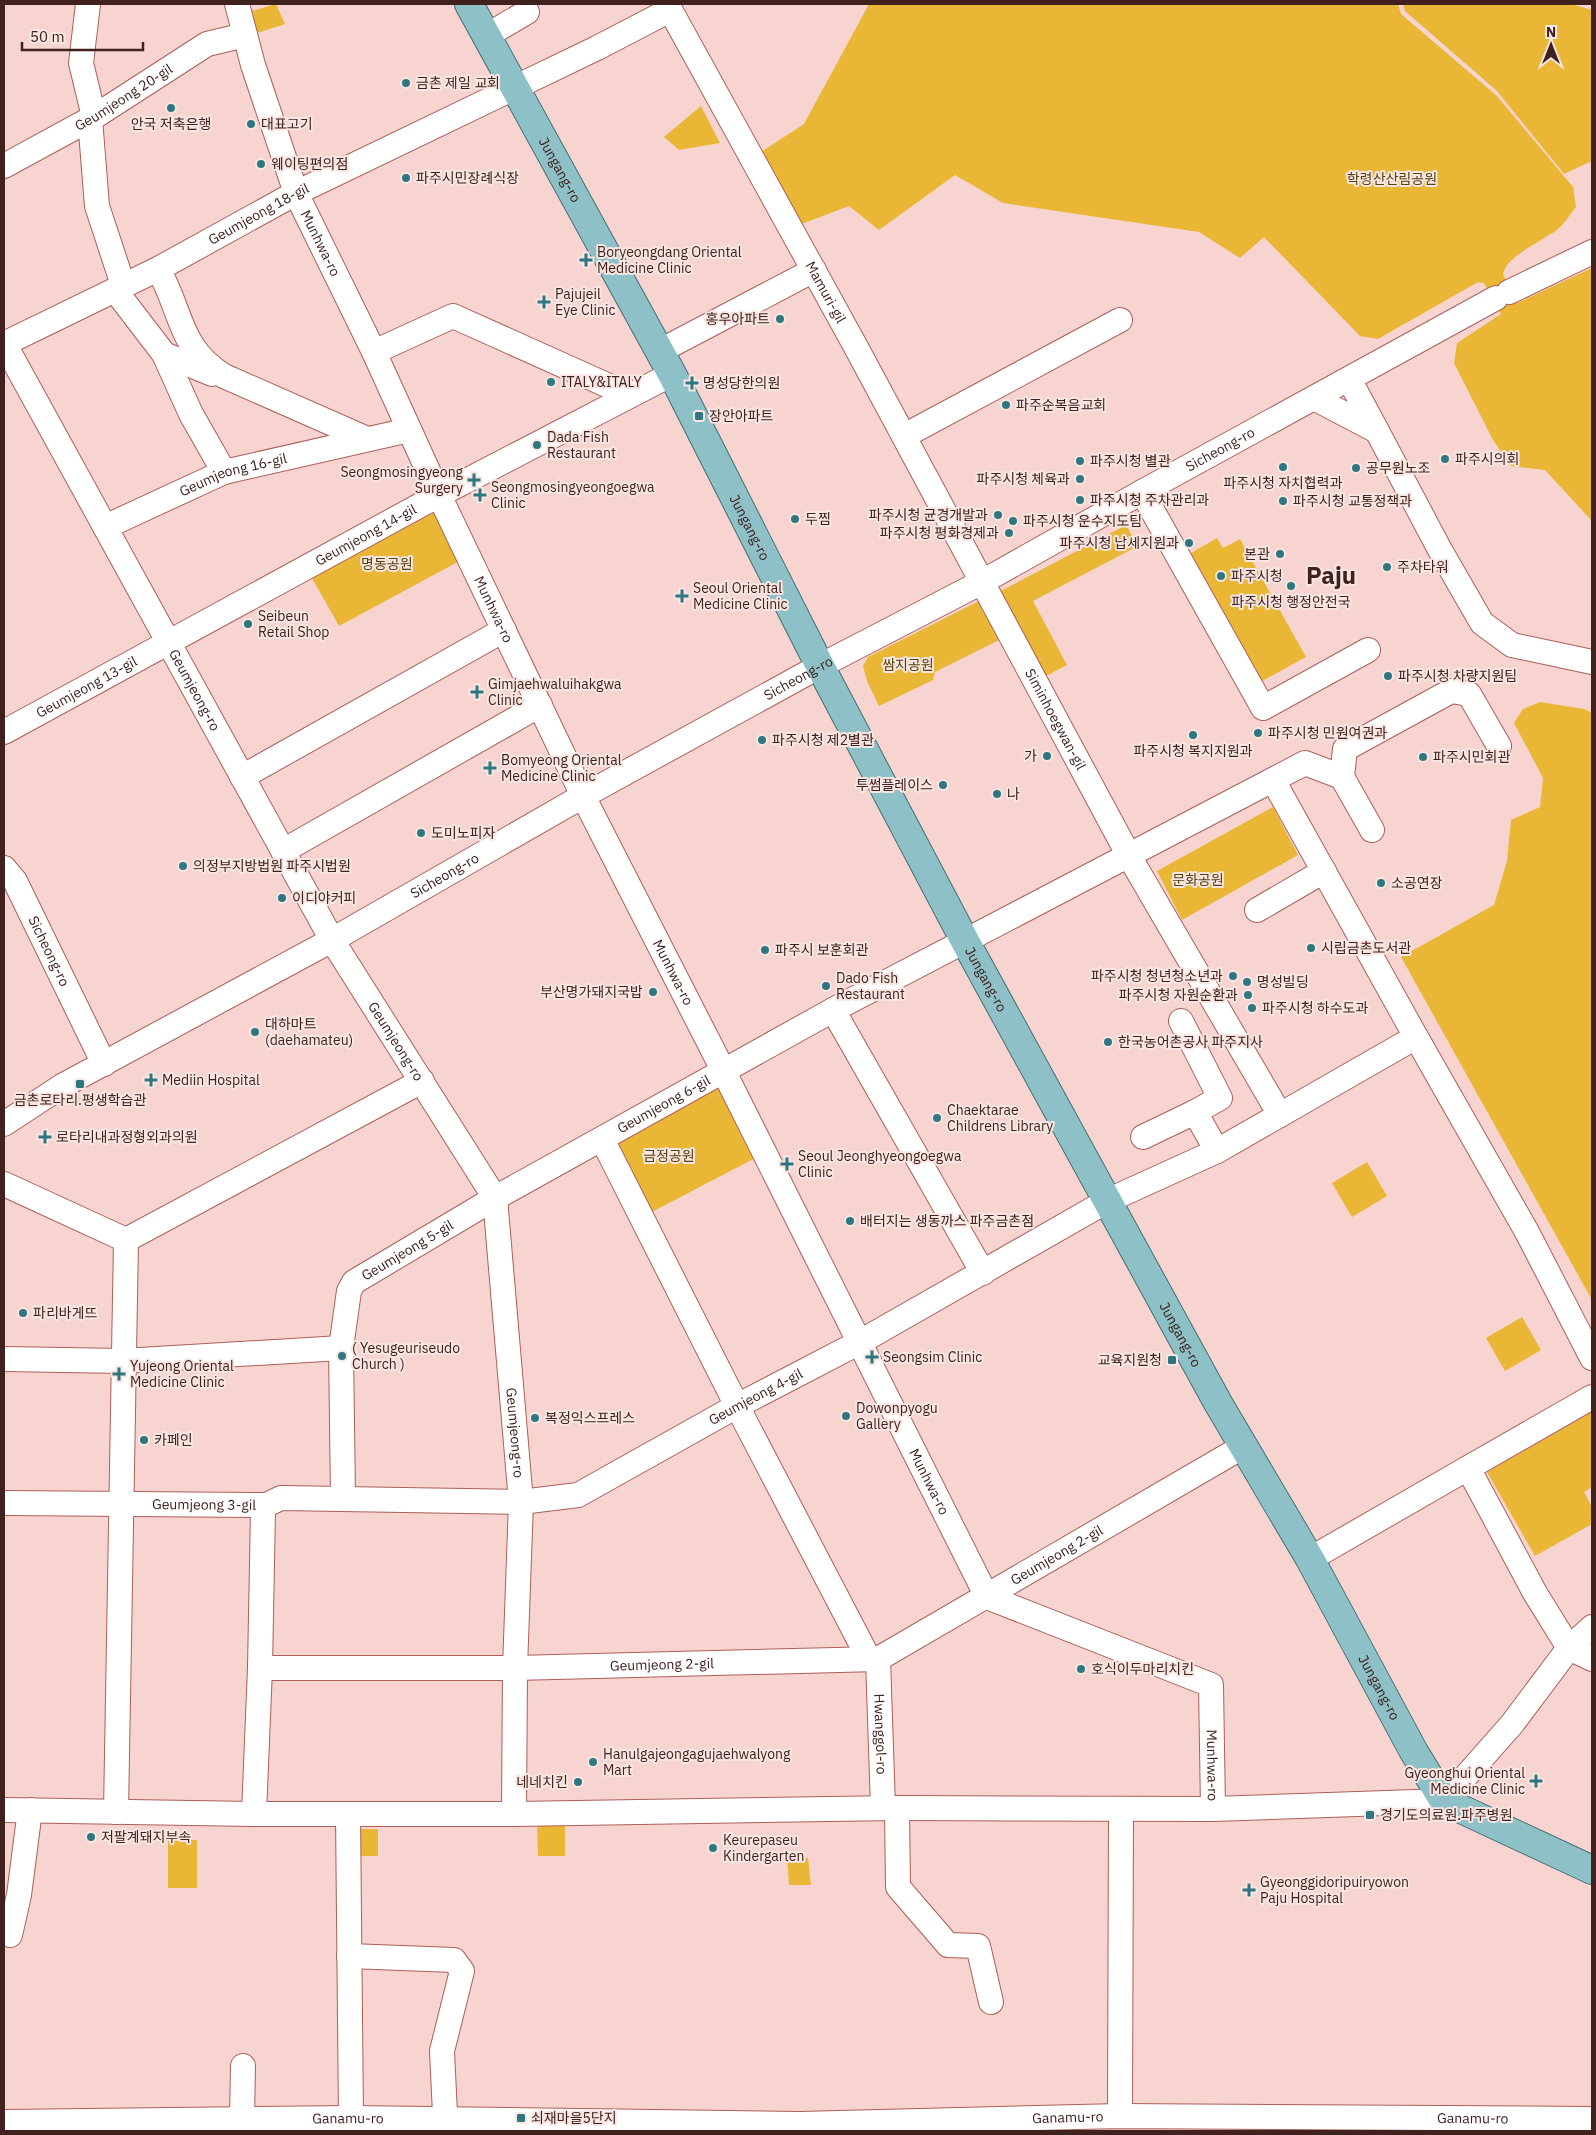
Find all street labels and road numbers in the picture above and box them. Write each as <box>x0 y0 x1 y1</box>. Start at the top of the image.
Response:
street label: Geumjeong 20-gil <box>72 60 176 135</box>
street label: Jungang-ro <box>535 134 585 206</box>
street label: Geumjeong 18-gil <box>205 179 312 249</box>
street label: Munhwa-ro <box>297 207 345 279</box>
street label: Mamuri-gil <box>801 258 850 326</box>
street label: Sicheong-ro <box>1182 423 1258 475</box>
street label: Geumjeong 16-gil <box>176 449 289 500</box>
street label: Jungang-ro <box>725 491 774 564</box>
street label: Geumjeong 14-gil <box>312 500 420 570</box>
street label: Munhwa-ro <box>470 573 517 646</box>
street label: Geumjeong-ro <box>165 646 224 734</box>
street label: Geumjeong 13-gil <box>33 652 140 722</box>
street label: Sicheong-ro <box>760 652 836 704</box>
street label: Siminhoegwan-gil <box>1021 665 1090 773</box>
street label: Sicheong-ro <box>407 849 482 902</box>
street label: Sicheong-ro <box>24 913 74 989</box>
street label: Munhwa-ro <box>649 936 698 1009</box>
street label: Jungang-ro <box>961 944 1011 1015</box>
street label: Geumjeong-ro <box>364 998 428 1085</box>
street label: Geumjeong 6-gil <box>614 1071 714 1137</box>
street label: Geumjeong 5-gil <box>358 1216 457 1285</box>
street label: Jungang-ro <box>1155 1299 1206 1371</box>
street label: Geumjeong 4-gil <box>705 1364 806 1429</box>
street label: Geumjeong-ro <box>502 1387 528 1479</box>
street label: Munhwa-ro <box>905 1446 953 1518</box>
street label: Geumjeong 3-gil <box>152 1495 256 1514</box>
street label: Geumjeong 2-gil <box>1007 1521 1106 1589</box>
street label: Jungang-ro <box>1354 1652 1404 1723</box>
street label: Geumjeong 2-gil <box>610 1654 714 1675</box>
street label: Hwanggol-ro <box>870 1693 891 1775</box>
street label: Munhwa-ro <box>1203 1729 1222 1801</box>
street label: Ganamu-ro <box>1032 2107 1104 2127</box>
street label: Ganamu-ro <box>312 2109 384 2127</box>
street label: Ganamu-ro <box>1437 2109 1509 2127</box>

